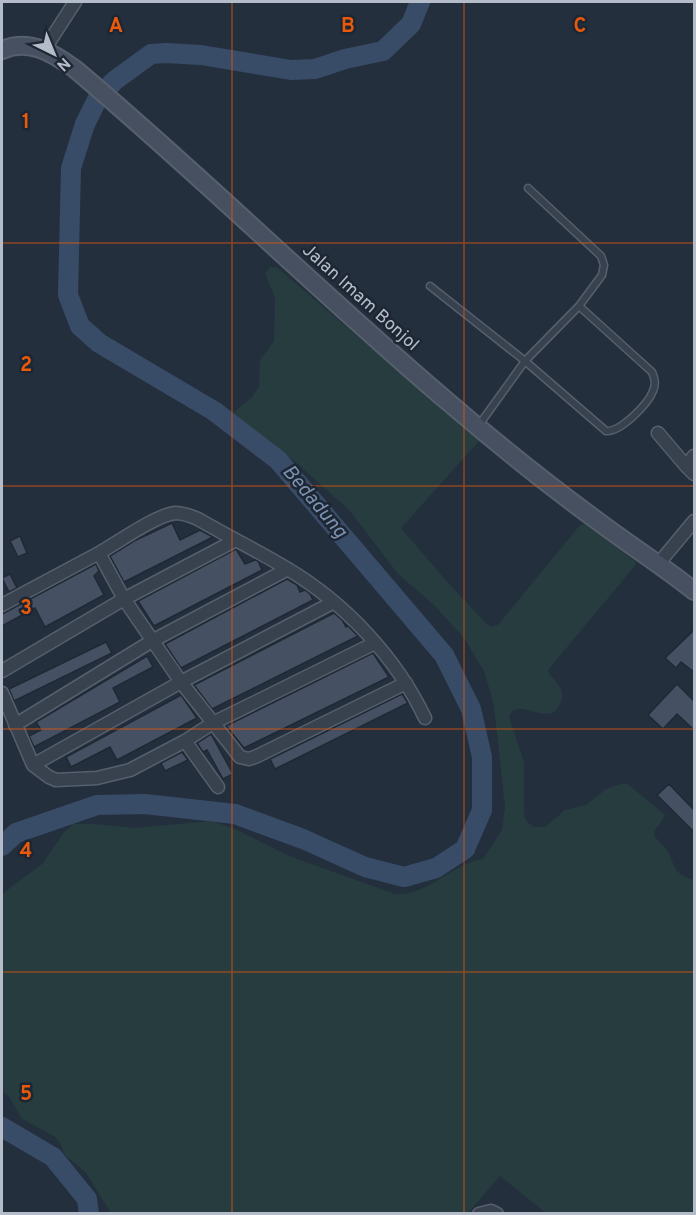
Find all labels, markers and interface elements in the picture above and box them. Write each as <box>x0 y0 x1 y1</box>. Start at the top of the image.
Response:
text: A <box>109 14 123 40</box>
text: B <box>341 14 355 40</box>
text: C <box>574 14 586 40</box>
north arrow <box>24 24 84 84</box>
text: N <box>52 52 74 75</box>
text: 1 <box>22 110 30 136</box>
street label: Jalan Imam Bonjol <box>297 239 423 357</box>
text: 2 <box>20 353 32 379</box>
water label: Bedadung <box>276 460 353 545</box>
text: 3 <box>20 596 32 622</box>
text: 4 <box>20 839 32 865</box>
text: 5 <box>20 1082 32 1108</box>

